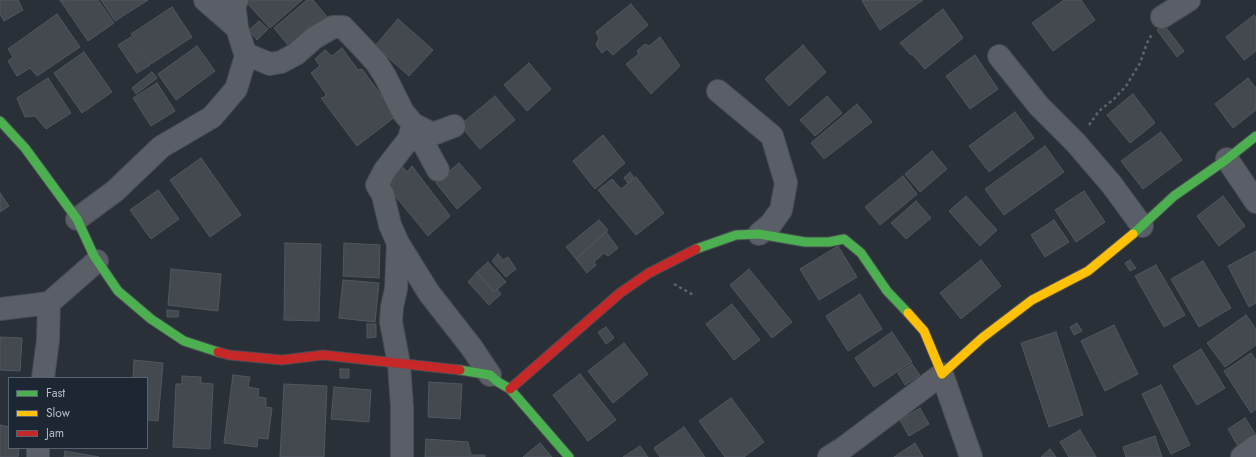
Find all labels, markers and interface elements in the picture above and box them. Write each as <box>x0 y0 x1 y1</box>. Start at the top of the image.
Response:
legend <box>8 377 148 449</box>
text: Fast <box>46 384 65 402</box>
text: Slow <box>46 404 70 422</box>
text: Jam <box>46 424 64 442</box>

